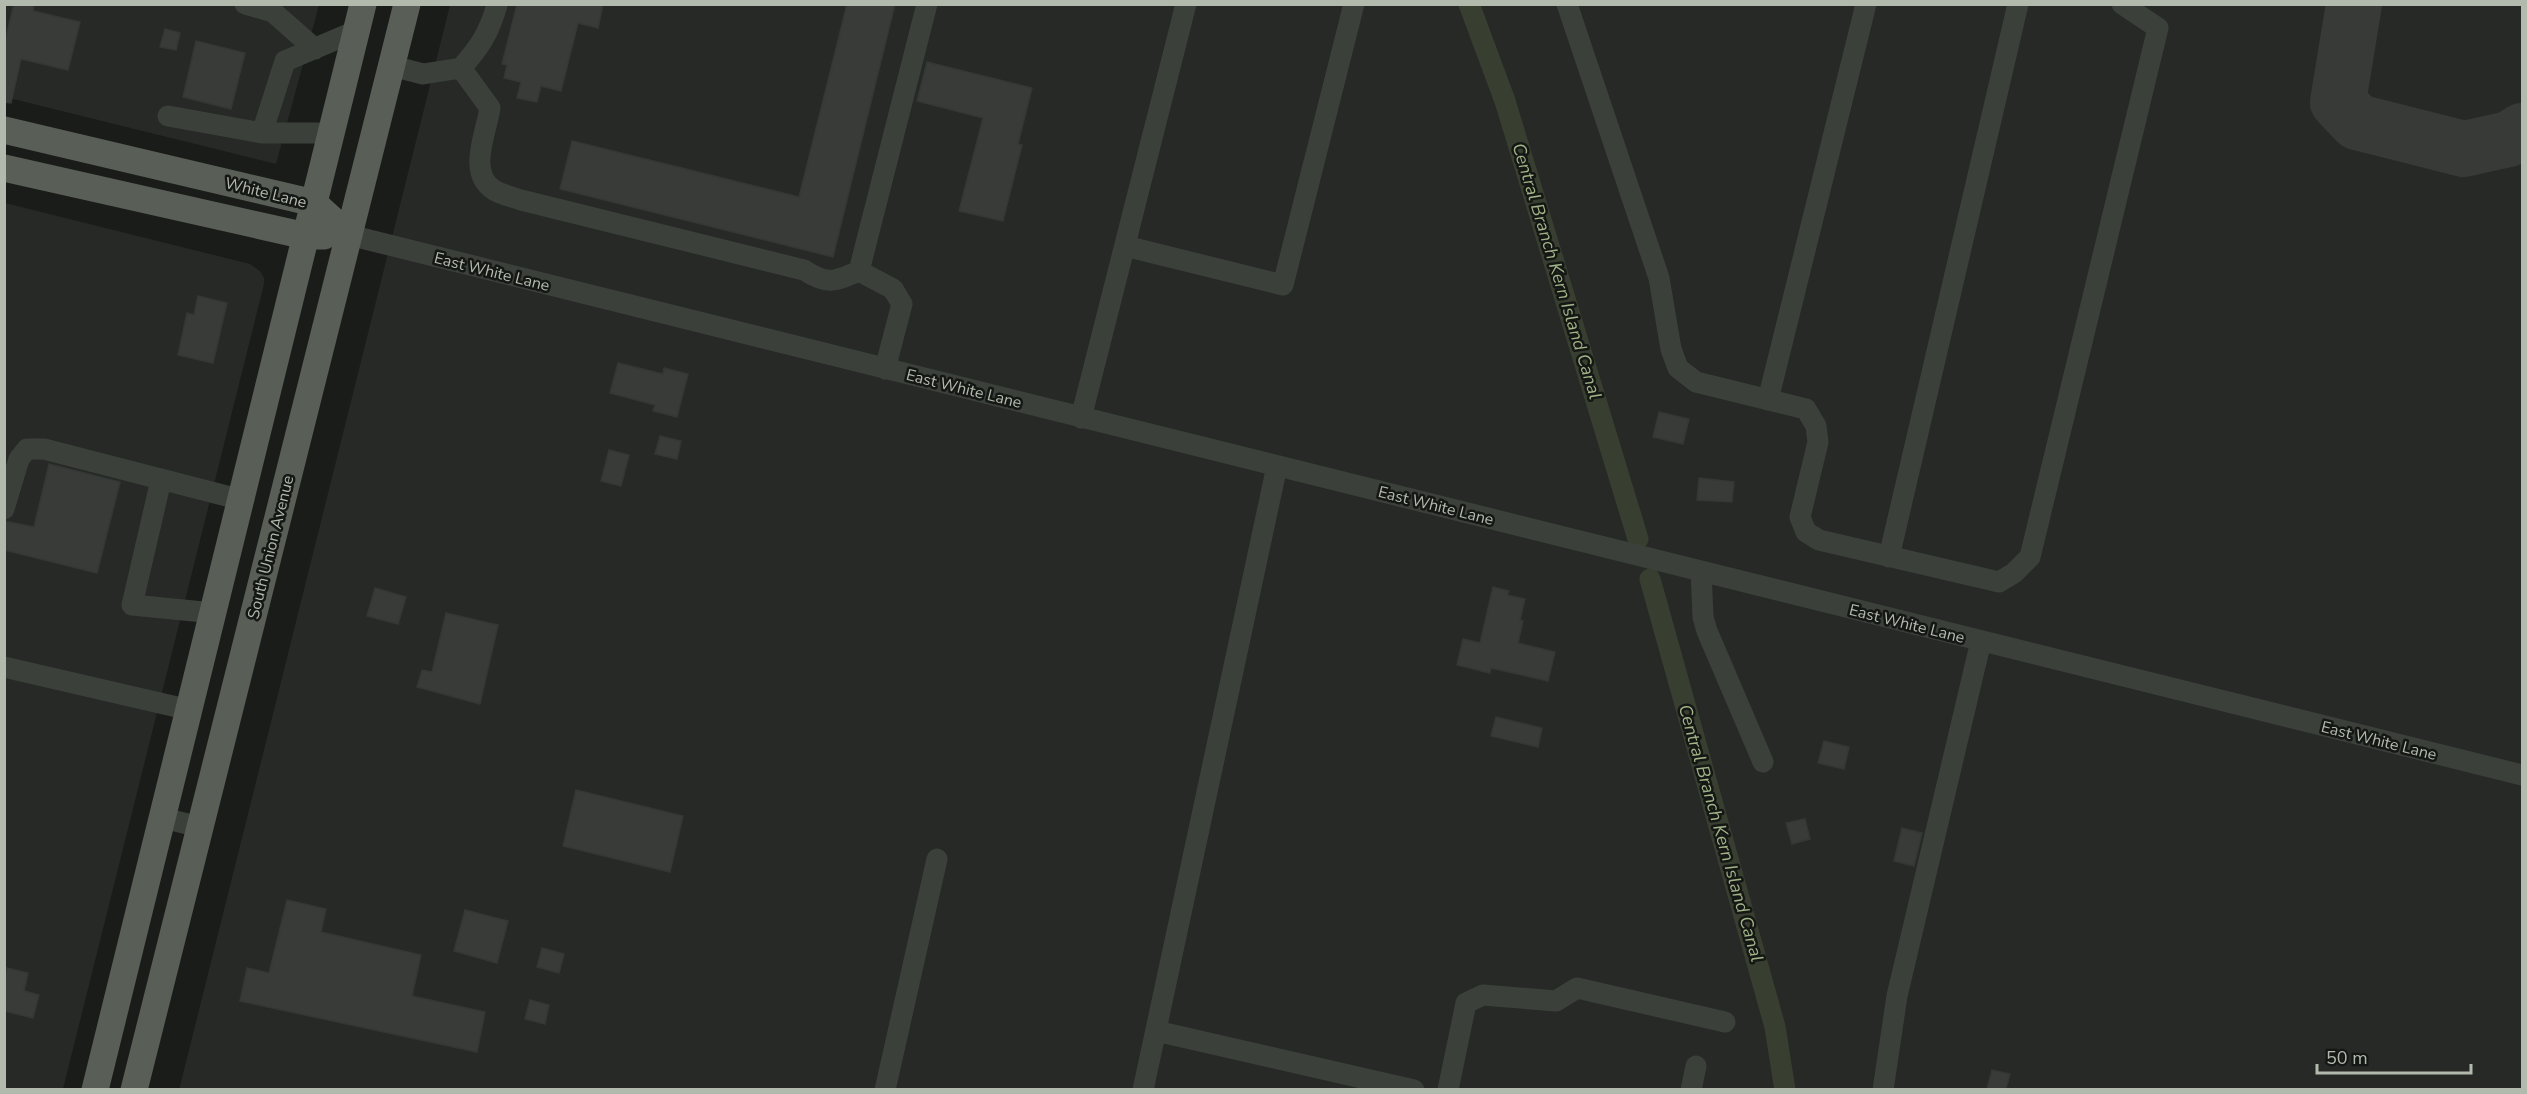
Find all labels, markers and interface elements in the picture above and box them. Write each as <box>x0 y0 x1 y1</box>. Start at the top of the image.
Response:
water label: Central Branch Kern Island Canal <box>1507 140 1607 402</box>
street label: White Lane <box>223 172 309 214</box>
street label: East White Lane <box>432 247 552 297</box>
street label: East White Lane <box>904 364 1024 414</box>
street label: South Union Avenue <box>242 473 299 621</box>
street label: East White Lane <box>1376 481 1496 531</box>
street label: East White Lane <box>1847 599 1967 649</box>
water label: Central Branch Kern Island Canal <box>1673 701 1769 965</box>
street label: East White Lane <box>2319 716 2439 766</box>
scale bar <box>2317 1037 2472 1075</box>
text: 50 m <box>2326 1046 2368 1070</box>

